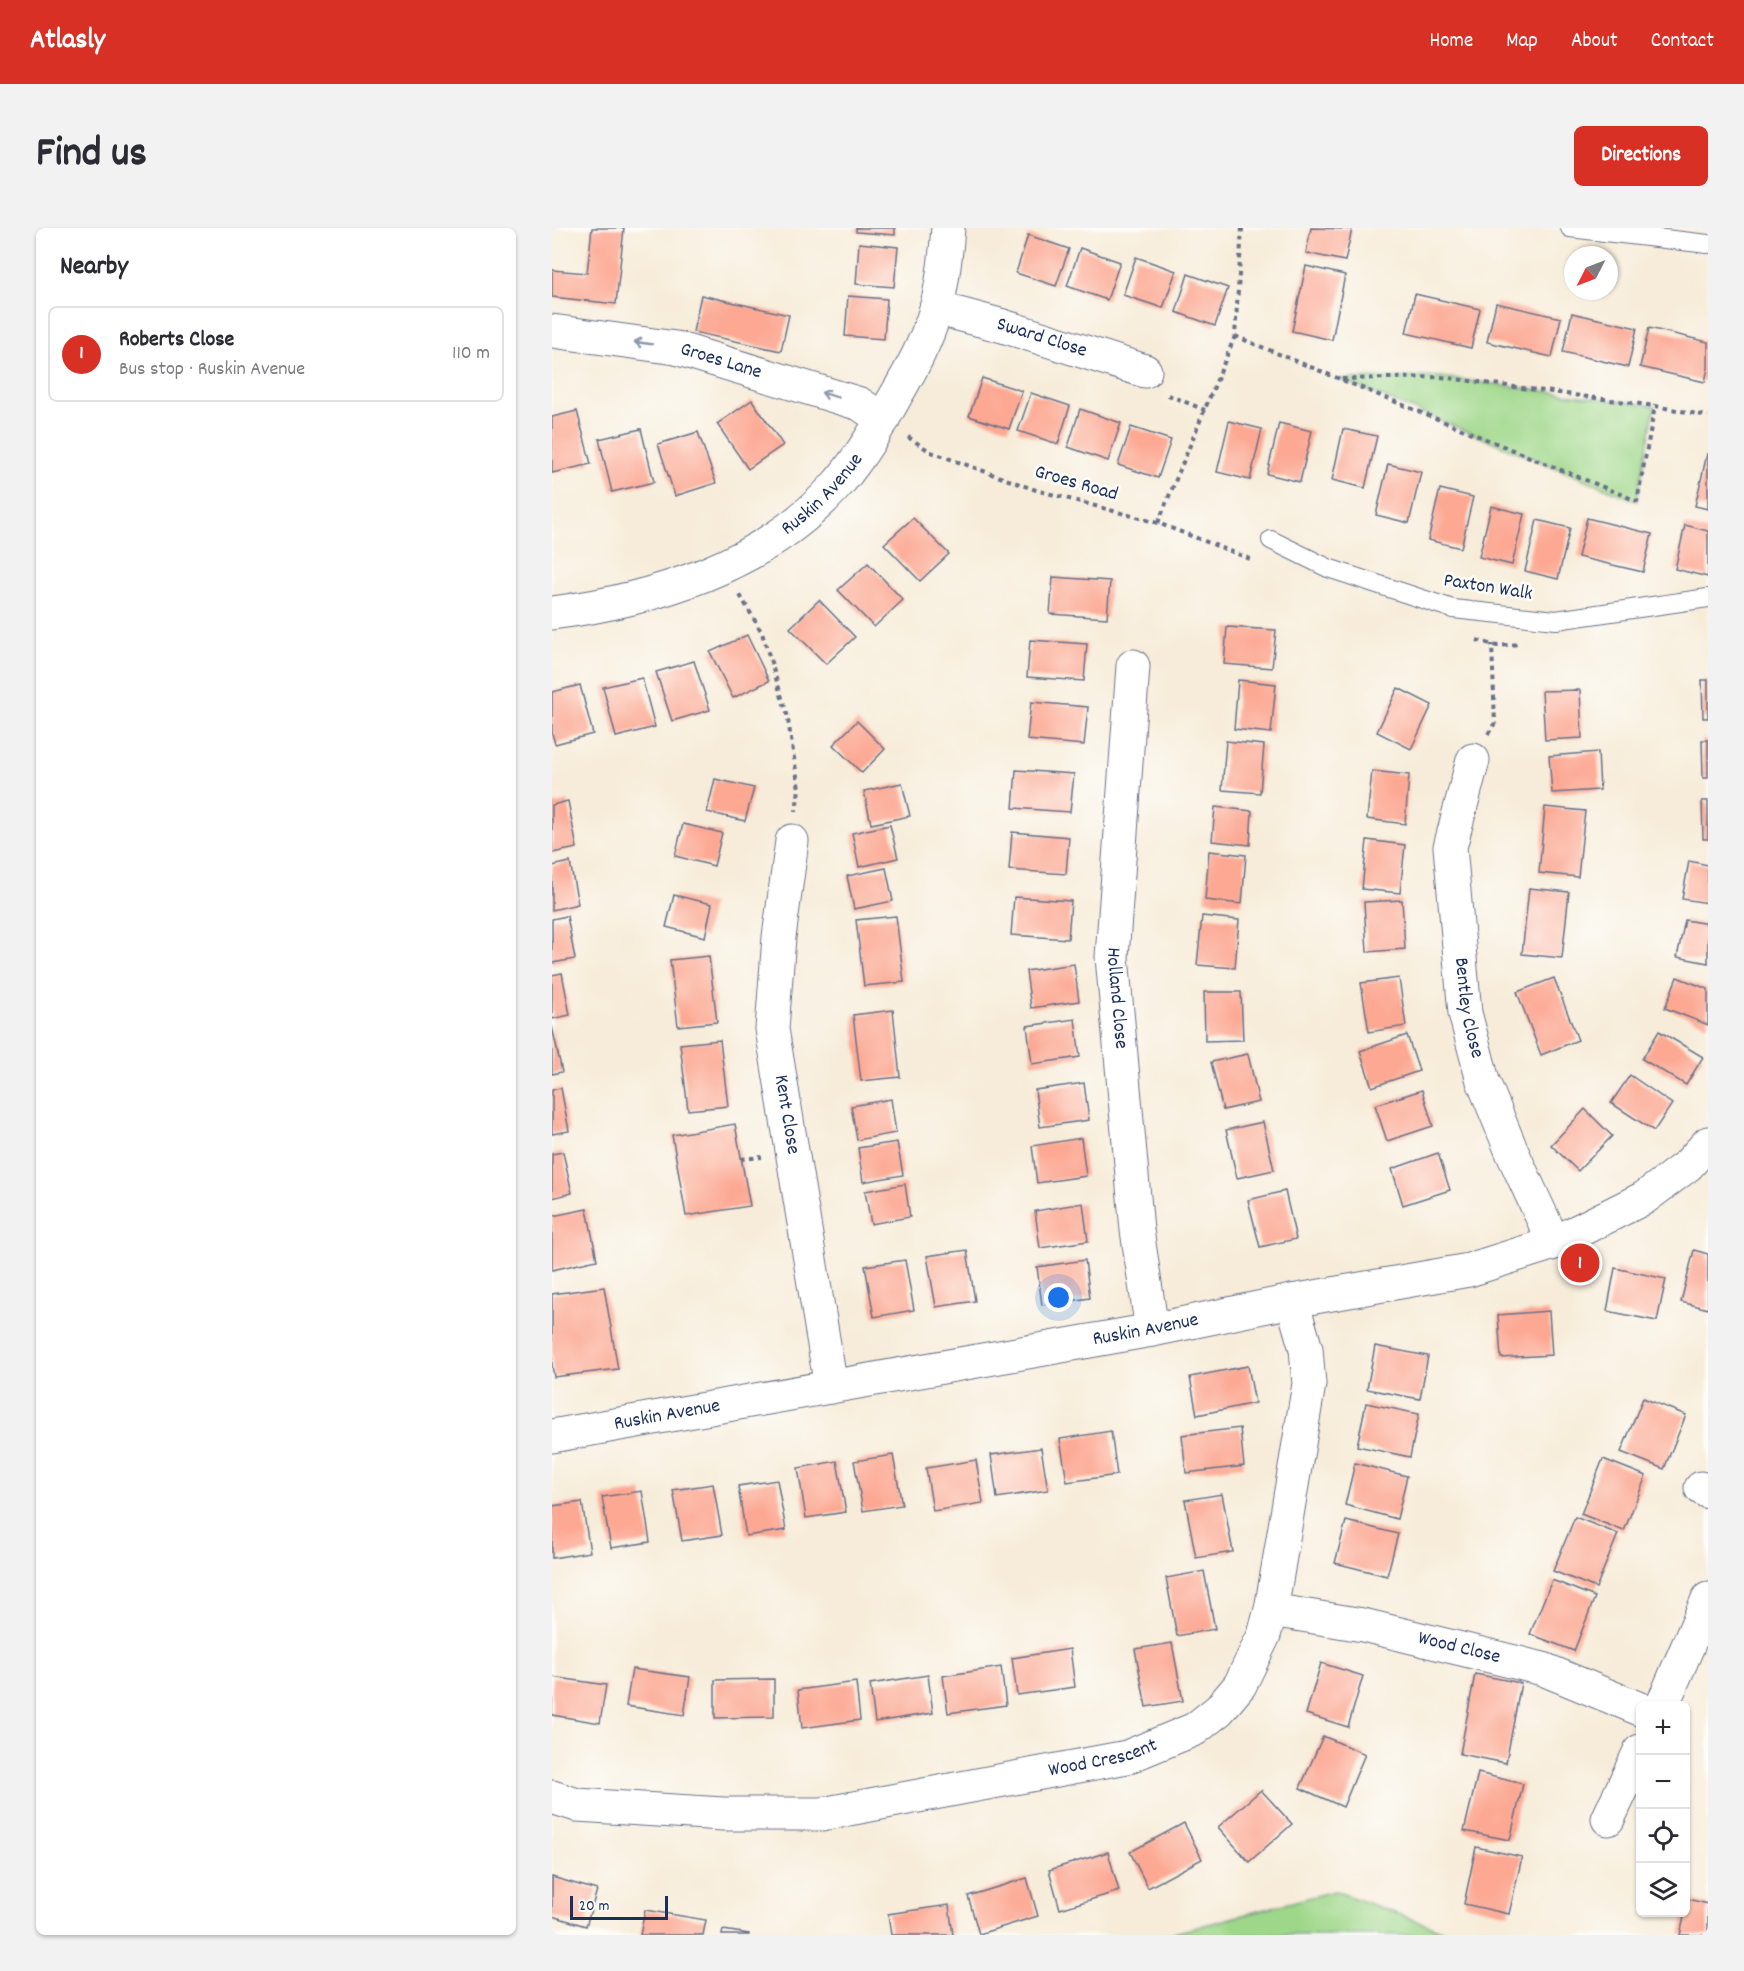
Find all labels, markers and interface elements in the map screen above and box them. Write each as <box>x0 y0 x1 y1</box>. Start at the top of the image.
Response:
text: Atlasly <box>30 22 105 62</box>
text: Home <box>1429 27 1473 57</box>
text: Map <box>1506 27 1538 57</box>
text: About <box>1571 27 1618 57</box>
text: Contact <box>1651 27 1714 57</box>
text: Find us <box>36 126 147 186</box>
button: Directions <box>1574 126 1708 186</box>
north arrow <box>1564 246 1618 300</box>
text: Nearby <box>60 249 128 286</box>
street label: Sward Close <box>994 311 1091 366</box>
text: Roberts Close <box>119 325 234 356</box>
street label: Groes Lane <box>677 336 765 387</box>
one-way arrow <box>633 338 653 349</box>
text: 1 <box>79 340 84 368</box>
text: 110 m <box>452 340 490 368</box>
text: Bus stop · Ruskin Avenue <box>119 356 305 384</box>
one-way arrow <box>821 389 840 400</box>
street label: Ruskin Avenue <box>776 448 871 543</box>
street label: Groes Road <box>1031 459 1121 509</box>
street label: Paxton Walk <box>1441 567 1535 609</box>
street label: Holland Close <box>1098 946 1134 1050</box>
street label: Bentley Close <box>1446 956 1490 1062</box>
street label: Kent Close <box>766 1073 806 1157</box>
pin: 1 <box>1560 1240 1600 1286</box>
your location <box>1044 1283 1073 1312</box>
street label: Ruskin Avenue <box>1091 1307 1201 1354</box>
street label: Ruskin Avenue <box>612 1392 723 1439</box>
street label: Wood Close <box>1415 1625 1503 1672</box>
map controls <box>1636 1701 1690 1917</box>
button: + <box>1636 1701 1690 1755</box>
street label: Wood Crescent <box>1046 1732 1162 1785</box>
button: − <box>1636 1755 1690 1809</box>
button: locate <box>1636 1809 1690 1863</box>
button: layers <box>1636 1863 1690 1917</box>
scale bar <box>570 1893 668 1920</box>
text: 20 m <box>579 1895 609 1918</box>

